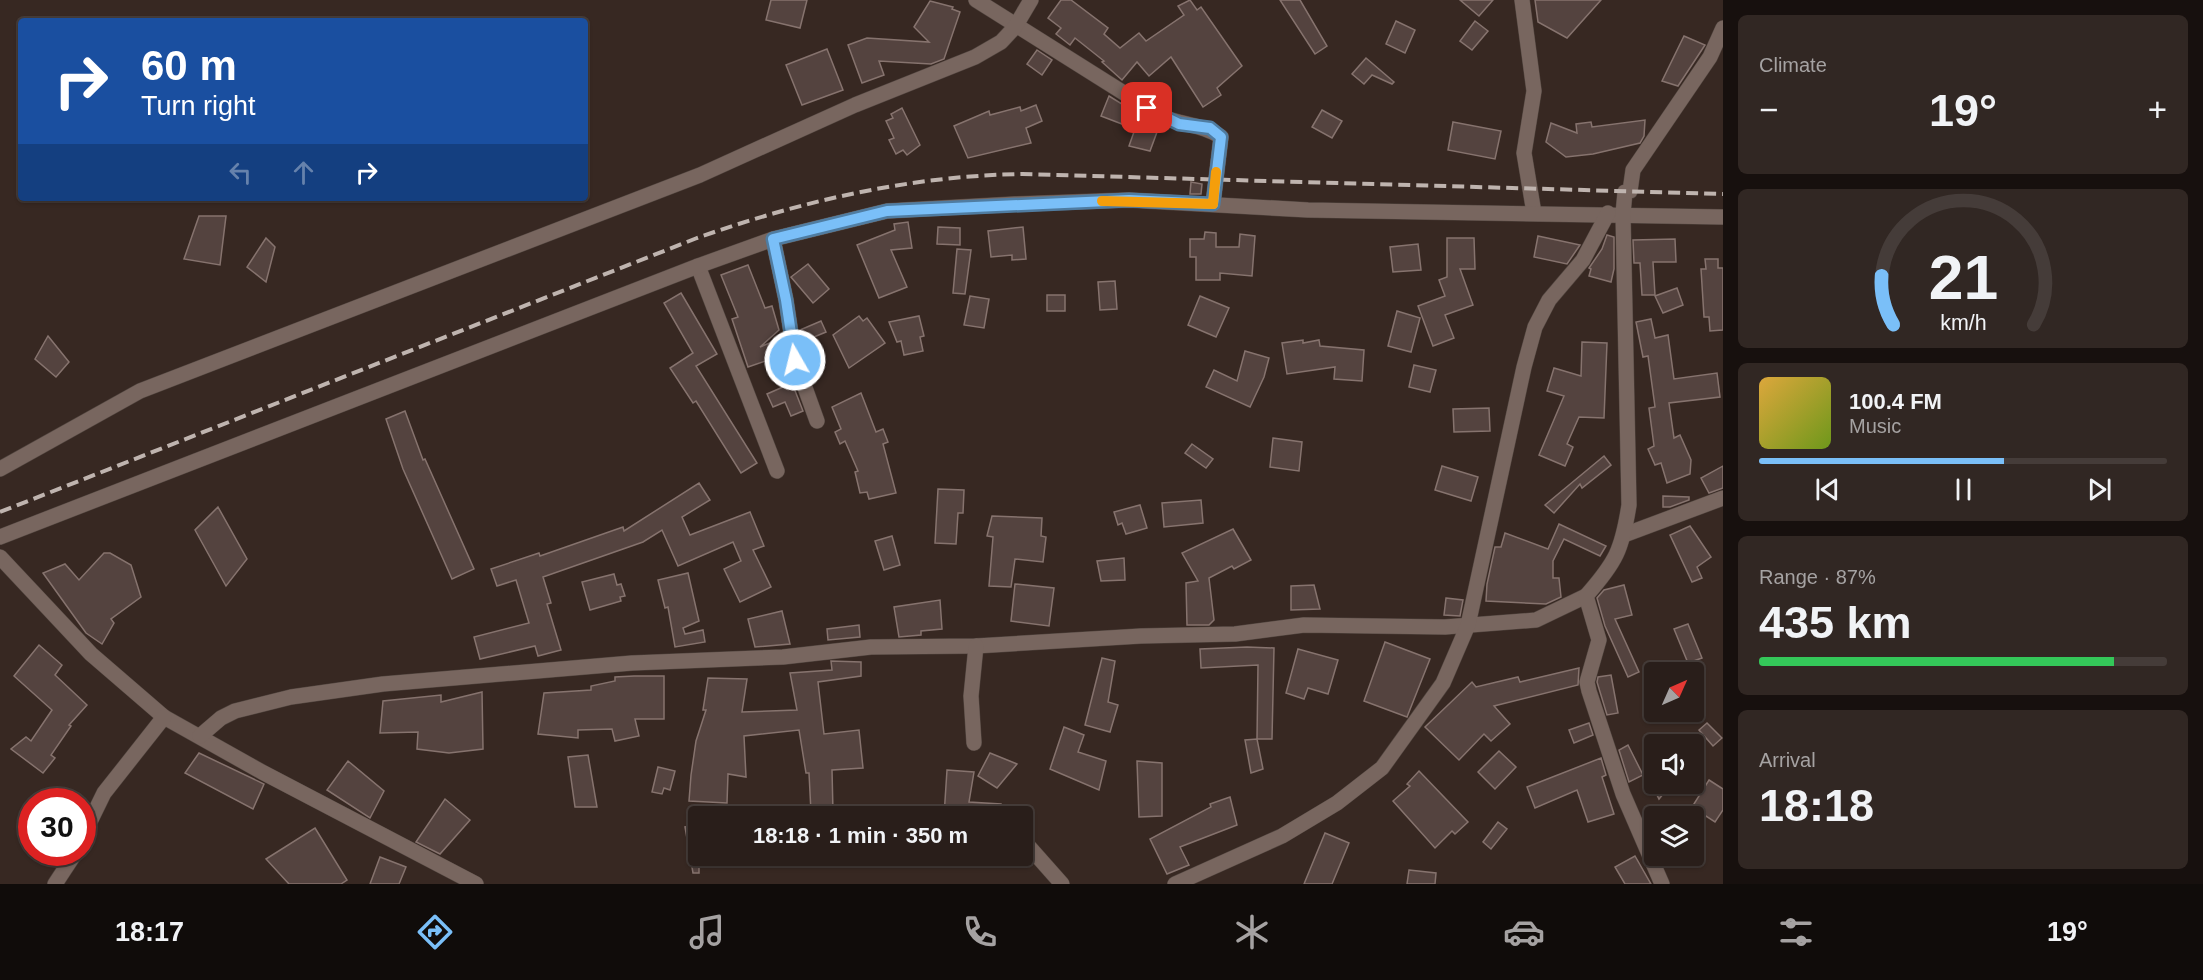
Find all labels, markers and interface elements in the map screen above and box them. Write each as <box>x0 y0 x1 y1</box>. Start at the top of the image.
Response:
icon: right <box>42 42 120 120</box>
text: 60 m <box>141 42 237 89</box>
text: Climate <box>1759 54 1827 76</box>
pin <box>1121 82 1172 133</box>
text: 19° <box>1929 85 1997 136</box>
text: Turn right <box>141 91 256 121</box>
icon: arrive <box>1130 91 1163 124</box>
text: − <box>1759 91 1778 128</box>
text: + <box>2148 91 2167 128</box>
icon: left <box>224 156 257 189</box>
icon: ahead <box>287 156 320 189</box>
icon: right <box>350 156 383 189</box>
text: 21 <box>1928 243 1998 312</box>
text: km/h <box>1940 312 1986 336</box>
position arrow <box>763 328 827 392</box>
text: 100.4 FM <box>1849 389 1942 414</box>
text: Music <box>1849 415 1901 437</box>
icon: previous <box>1811 473 1844 506</box>
icon: pause <box>1947 473 1980 506</box>
icon: next <box>2083 473 2116 506</box>
text: Range · 87% <box>1759 566 1876 588</box>
text: 435 km <box>1759 597 1912 648</box>
north arrow <box>1644 662 1704 722</box>
map controls <box>1644 662 1704 866</box>
button: sound <box>1644 734 1704 794</box>
text: Arrival <box>1759 749 1816 771</box>
text: 18:18 <box>1759 780 1874 831</box>
speed limit sign: 30 <box>18 788 96 866</box>
button: layers <box>1644 806 1704 866</box>
text: 18:18 · 1 min · 350 m <box>753 823 968 848</box>
icon: directions <box>414 911 456 953</box>
icon: music <box>686 911 728 953</box>
icon: phone <box>959 911 1001 953</box>
icon: climate <box>1231 911 1273 953</box>
icon: car <box>1503 911 1545 953</box>
icon: filters <box>1775 911 1817 953</box>
text: 18:17 <box>115 917 184 947</box>
text: 19° <box>2047 917 2088 947</box>

